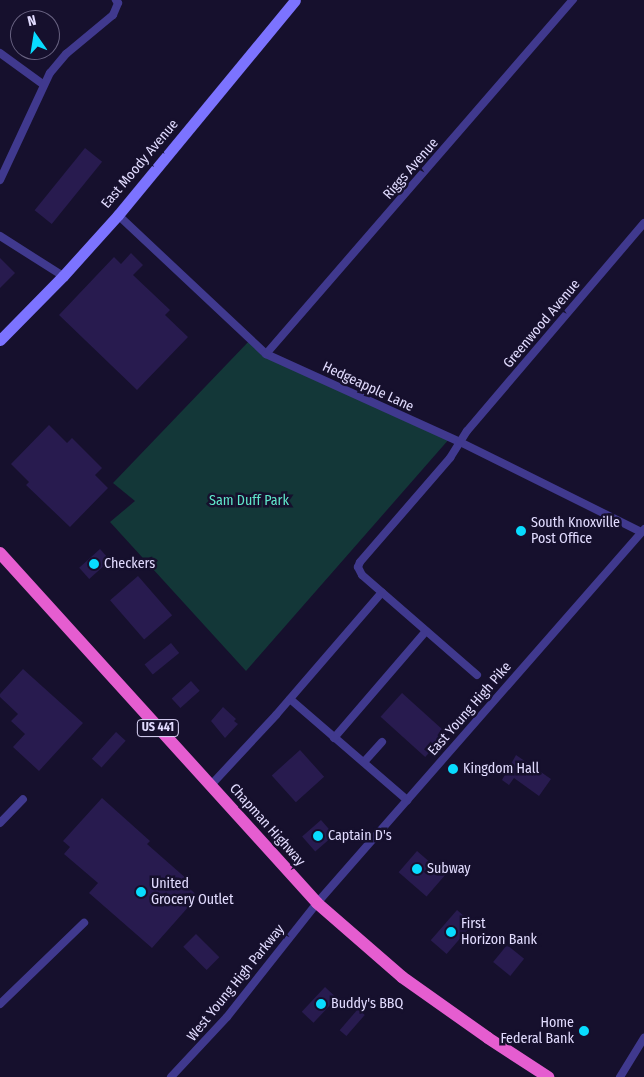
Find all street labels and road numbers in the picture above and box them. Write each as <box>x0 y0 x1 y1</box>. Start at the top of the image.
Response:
street label: East Moody Avenue <box>98 116 182 212</box>
street label: Riggs Avenue <box>380 135 442 203</box>
street label: Greenwood Avenue <box>500 276 584 372</box>
street label: Hedgeapple Lane <box>320 358 416 416</box>
street label: East Young High Pike <box>425 659 515 759</box>
road number: US 441 <box>137 718 179 738</box>
street label: Chapman Highway <box>226 780 308 870</box>
street label: West Young High Parkway <box>184 921 288 1045</box>

